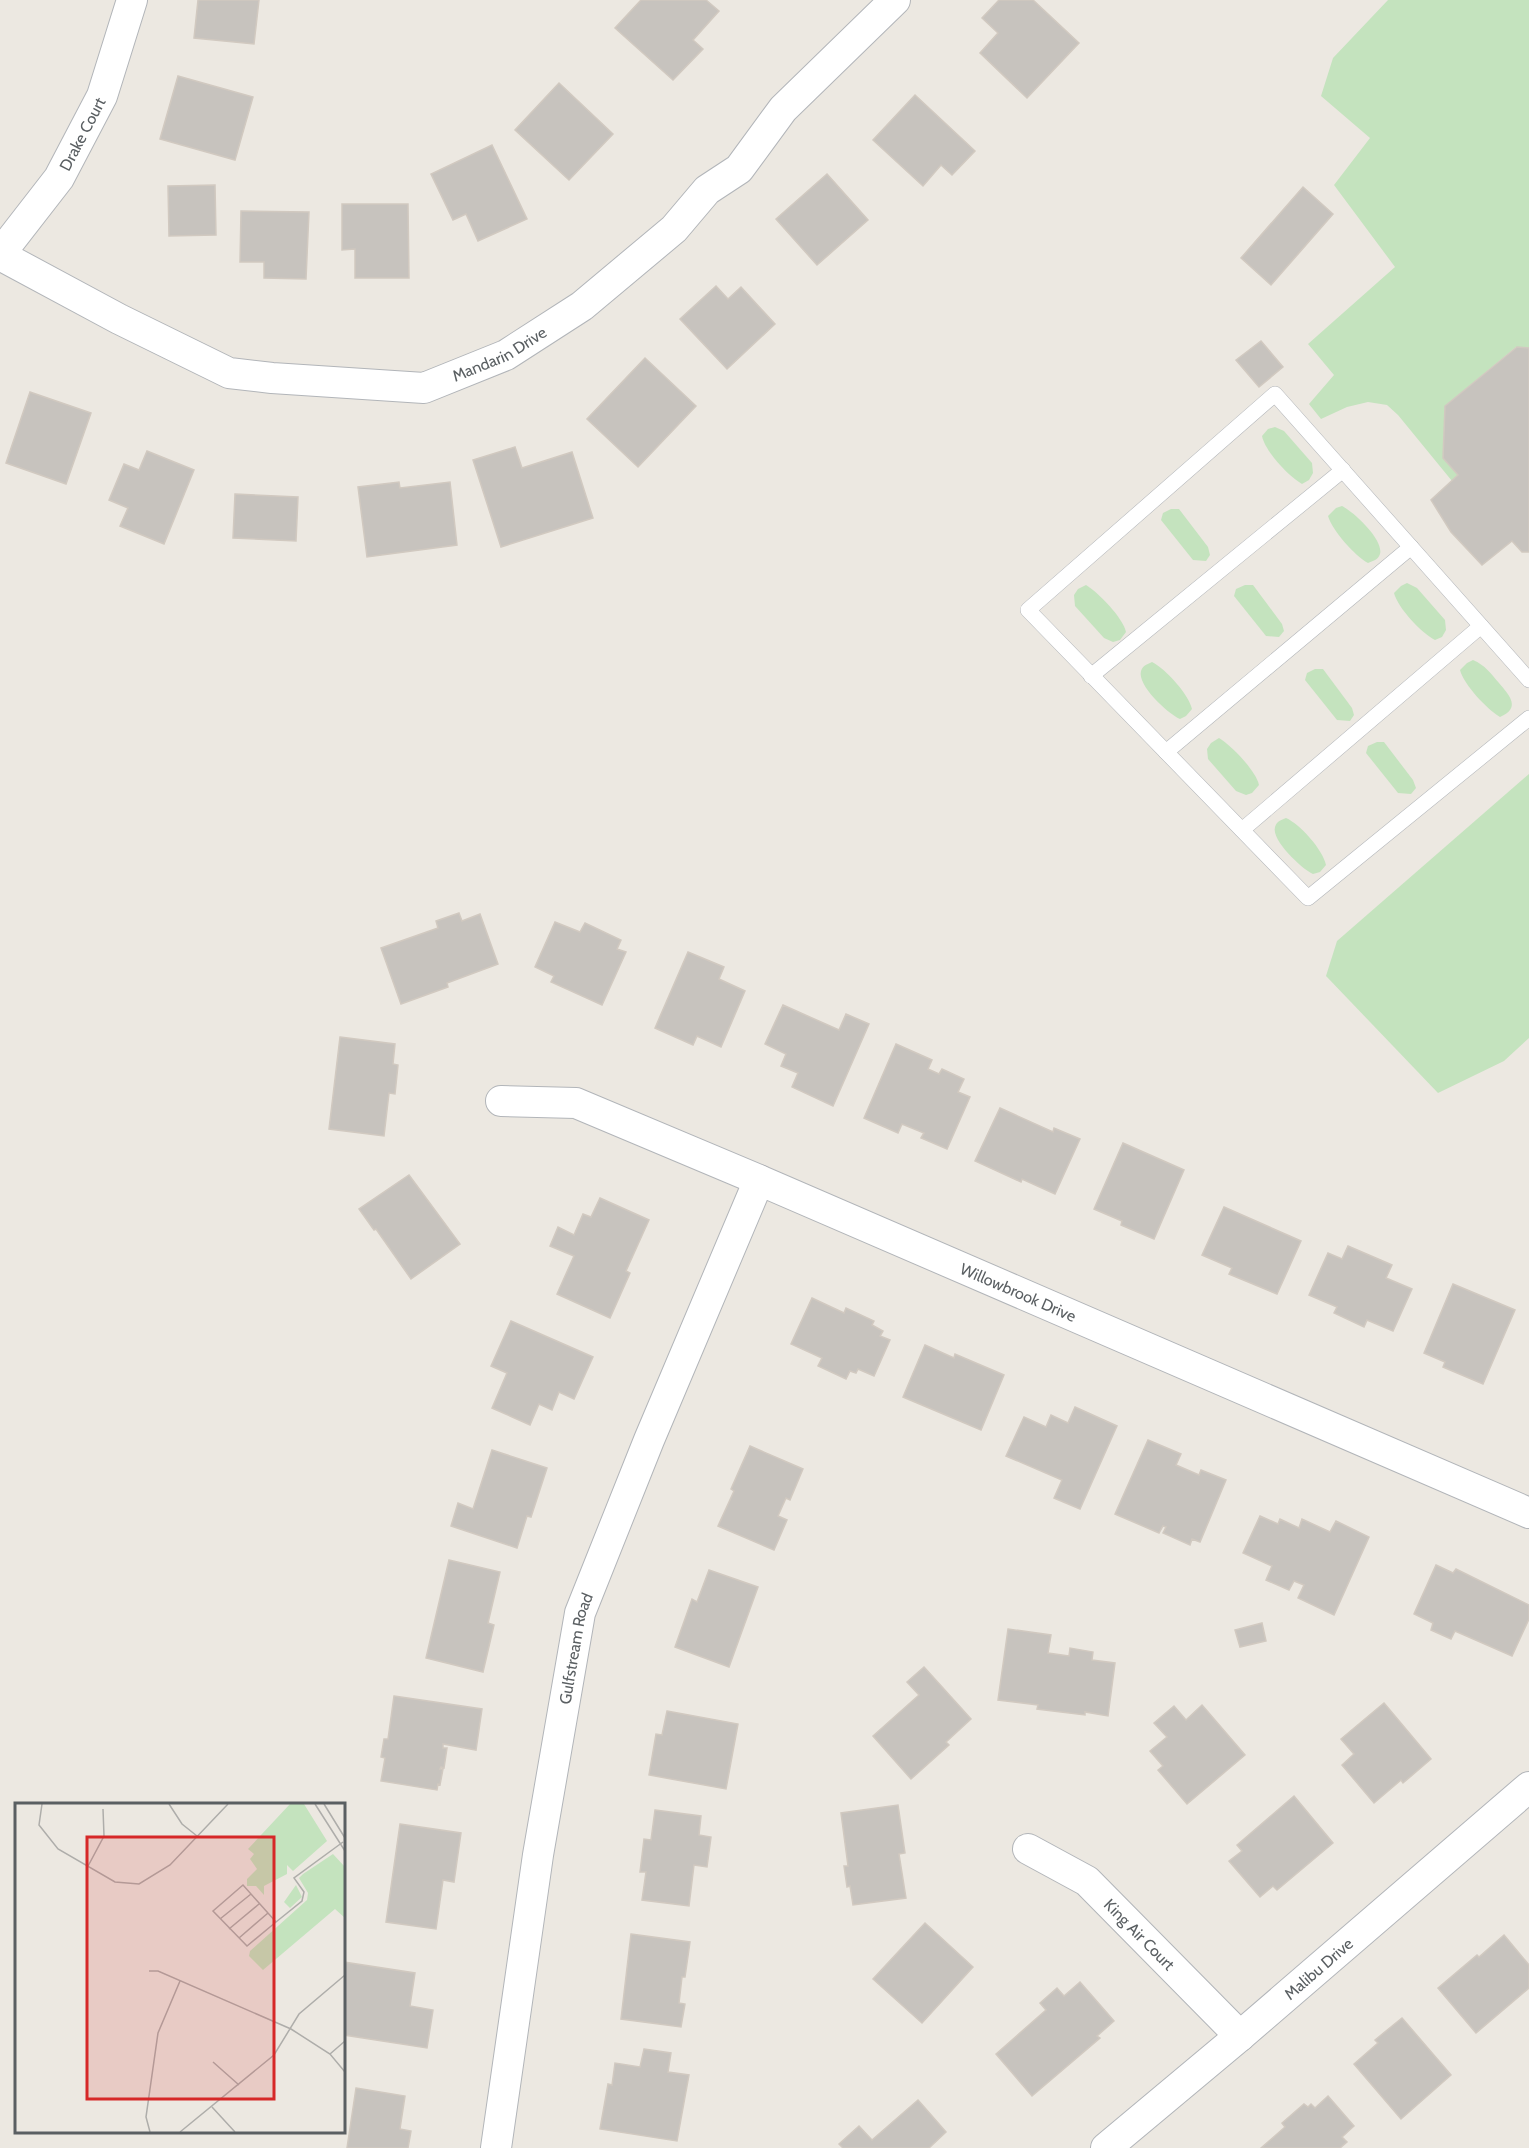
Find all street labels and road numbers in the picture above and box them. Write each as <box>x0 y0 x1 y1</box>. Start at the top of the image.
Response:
street label: Drake Court <box>56 94 110 174</box>
street label: Mandarin Drive <box>450 323 550 386</box>
street label: Willowbrook Drive <box>957 1259 1079 1326</box>
street label: Gulfstream Road <box>555 1590 597 1706</box>
street label: King Air Court <box>1100 1895 1179 1975</box>
street label: Malibu Drive <box>1280 1934 1357 2004</box>

